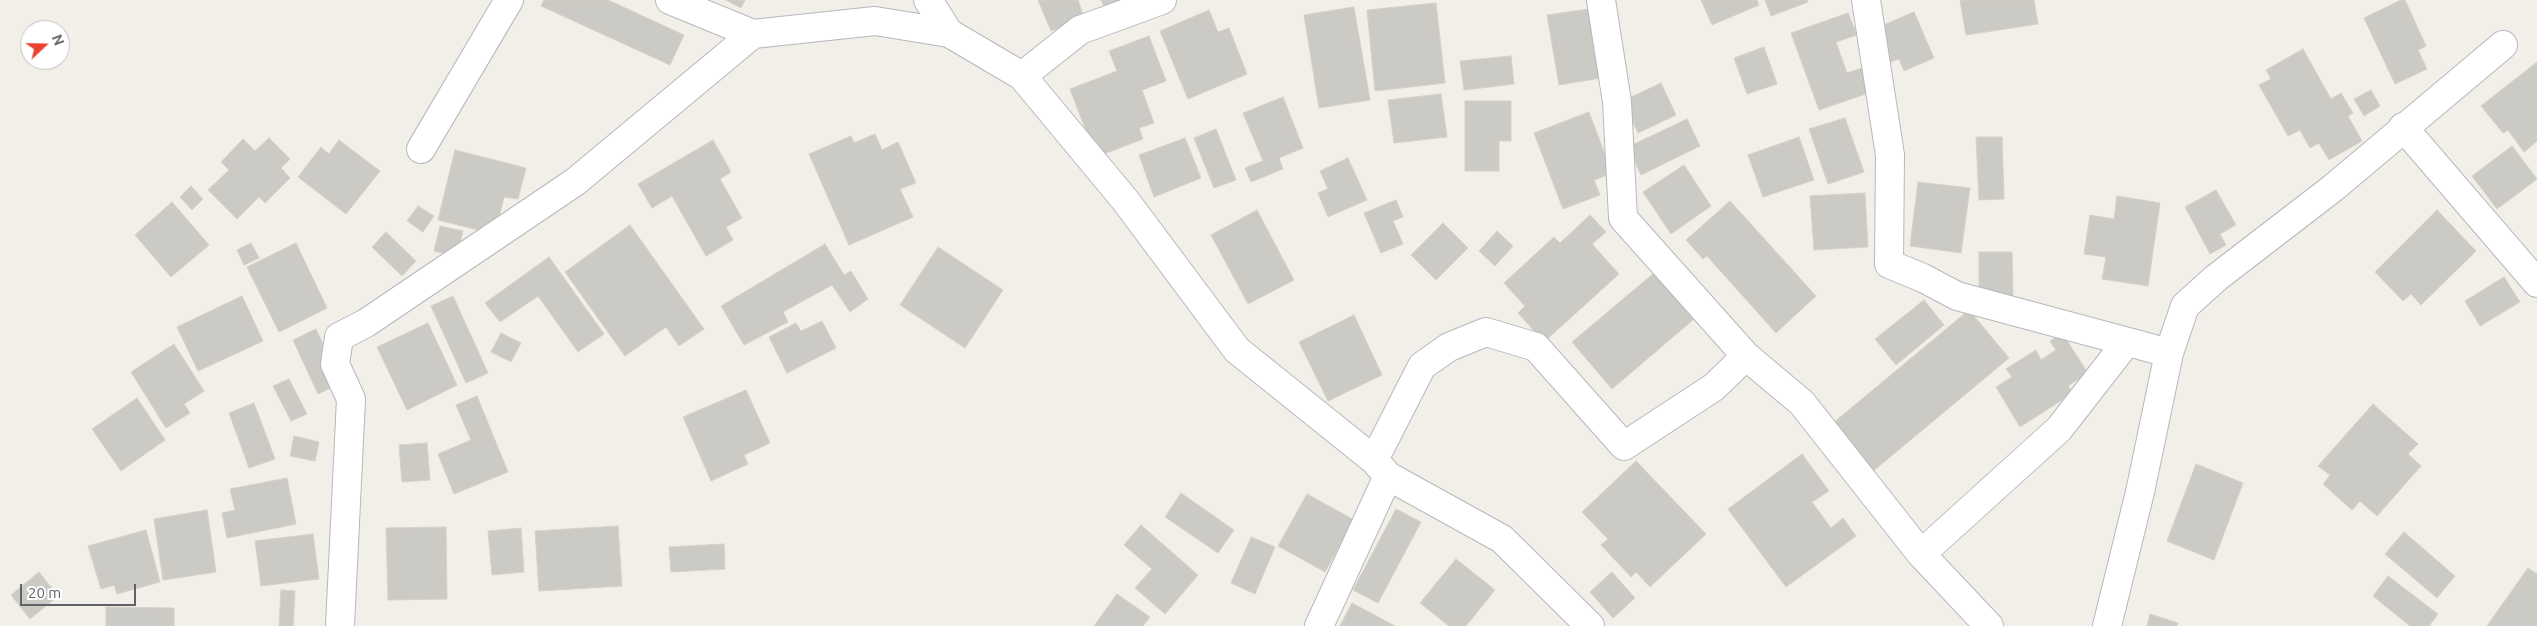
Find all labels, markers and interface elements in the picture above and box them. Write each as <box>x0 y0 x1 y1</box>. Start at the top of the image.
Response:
north arrow <box>20 20 70 70</box>
text: N <box>49 32 67 48</box>
scale bar <box>22 574 139 606</box>
text: 20 m <box>28 584 61 601</box>

